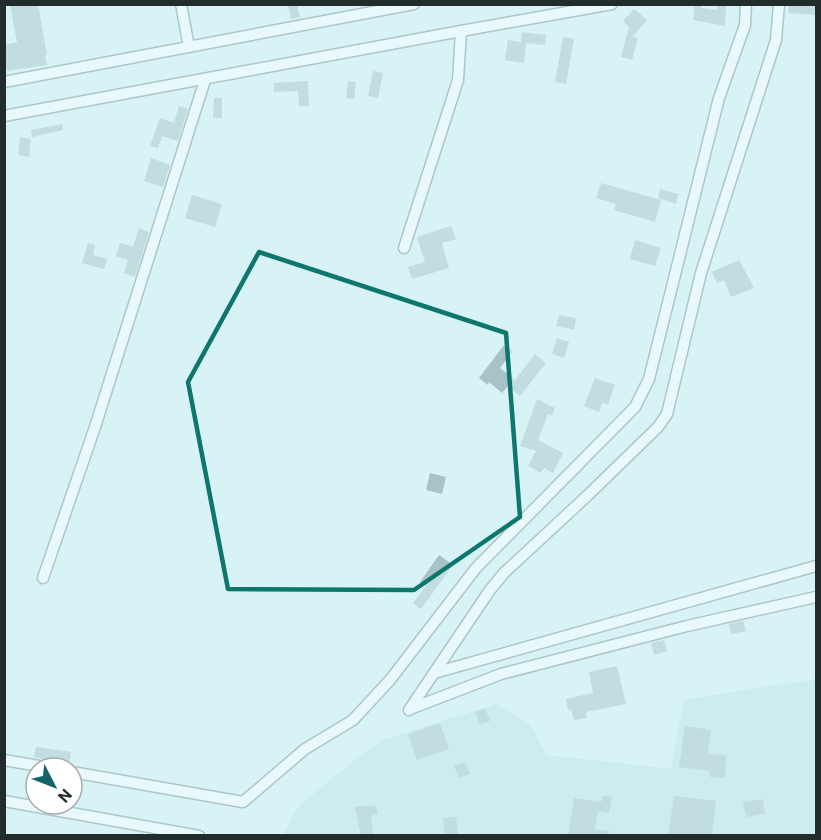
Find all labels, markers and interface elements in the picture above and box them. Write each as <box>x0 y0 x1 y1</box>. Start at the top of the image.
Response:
north arrow <box>24 756 84 816</box>
text: N <box>54 785 76 806</box>

